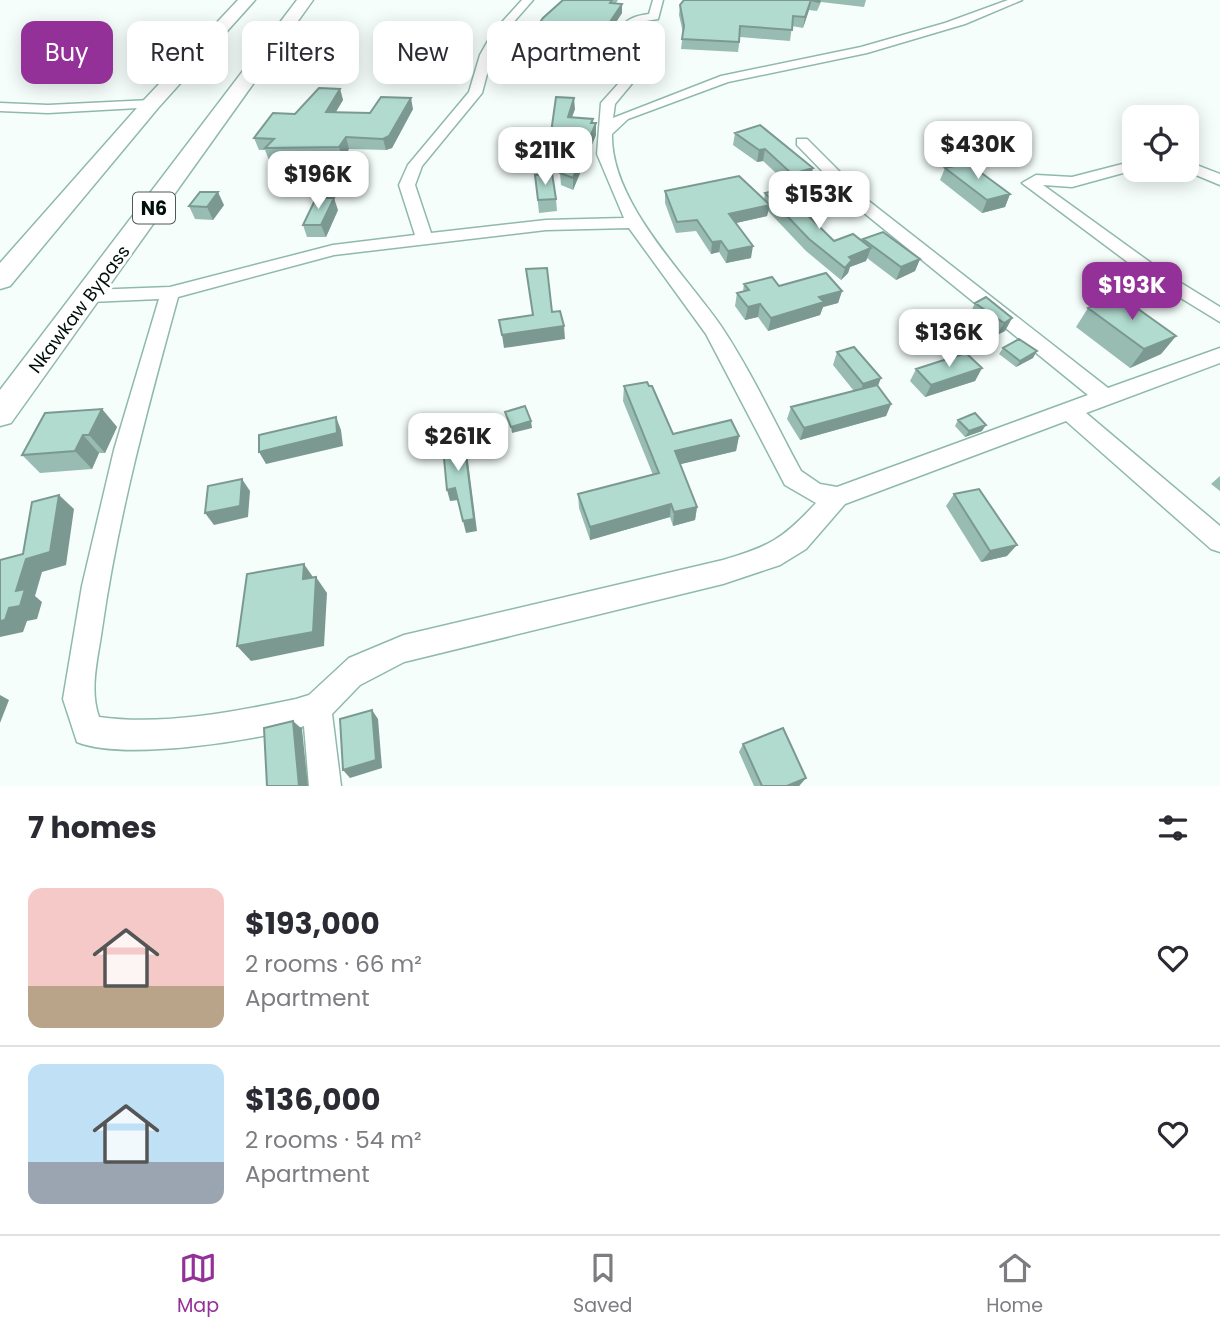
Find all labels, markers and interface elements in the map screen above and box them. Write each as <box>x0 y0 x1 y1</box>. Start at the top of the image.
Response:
chip: Buy <box>21 21 113 84</box>
chip: Rent <box>127 21 228 84</box>
chip: Filters <box>242 21 359 84</box>
chip: New <box>373 21 473 84</box>
chip: Apartment <box>487 21 665 84</box>
map controls <box>1122 105 1199 182</box>
button: locate <box>1122 105 1199 182</box>
pin: $430K <box>929 122 1027 181</box>
pin: $211K <box>496 128 594 187</box>
text: $430K <box>940 128 1016 160</box>
text: $211K <box>514 134 576 166</box>
pin: $196K <box>269 152 367 211</box>
text: $196K <box>284 158 352 190</box>
pin: $153K <box>770 172 868 231</box>
text: $153K <box>785 178 853 210</box>
road number: N6 <box>133 192 175 224</box>
street label: Nkawkaw Bypass <box>23 240 135 378</box>
pin: $193K <box>1083 262 1181 322</box>
text: $193K <box>1098 269 1166 301</box>
pin: $136K <box>900 310 998 369</box>
text: $136K <box>915 316 983 348</box>
pin: $261K <box>409 414 507 473</box>
text: $261K <box>424 420 492 452</box>
text: 7 homes <box>28 806 157 849</box>
icon: filters <box>1154 809 1192 847</box>
text: $193,000 <box>245 902 380 945</box>
icon: home <box>84 916 168 1000</box>
icon: heart <box>1154 939 1192 977</box>
text: 2 rooms · 66 m² <box>245 948 422 980</box>
text: Apartment <box>245 982 370 1014</box>
text: $136,000 <box>245 1078 381 1121</box>
icon: home <box>84 1092 168 1176</box>
icon: heart <box>1154 1115 1192 1153</box>
text: 2 rooms · 54 m² <box>245 1124 422 1156</box>
text: Apartment <box>245 1158 370 1190</box>
tab: Map <box>177 1249 219 1320</box>
tab: Saved <box>573 1249 632 1320</box>
tab: Home <box>986 1249 1043 1320</box>

